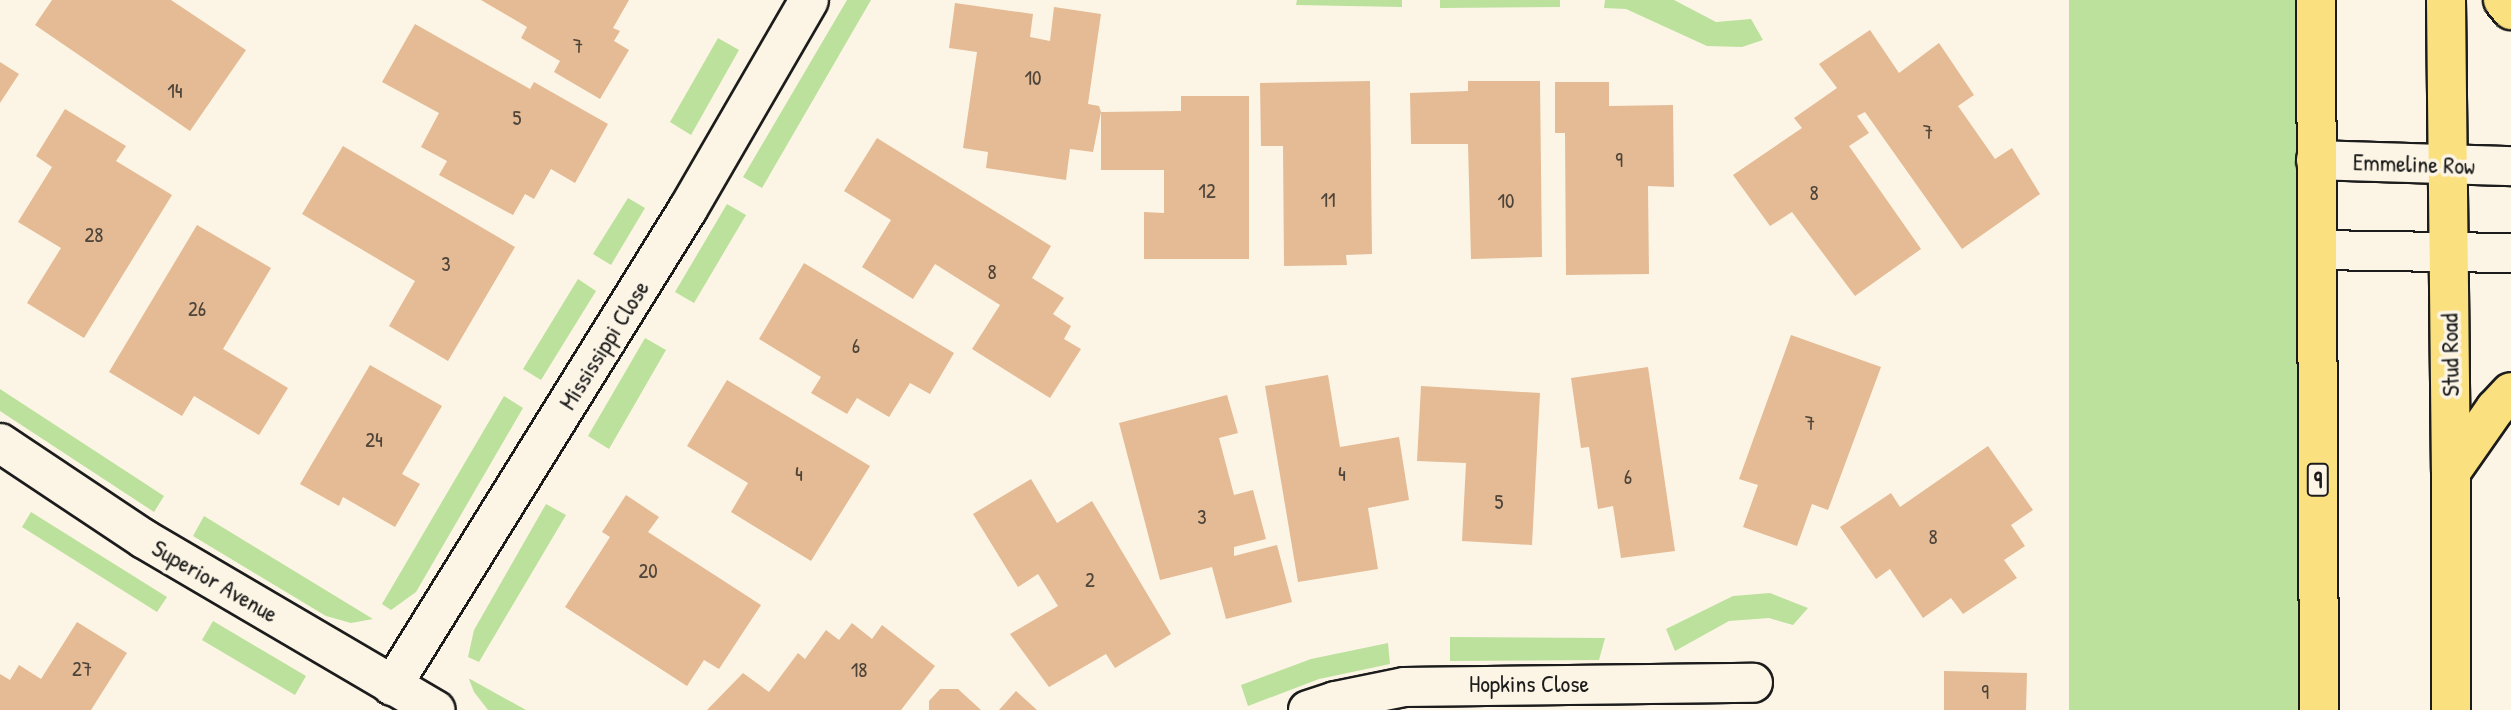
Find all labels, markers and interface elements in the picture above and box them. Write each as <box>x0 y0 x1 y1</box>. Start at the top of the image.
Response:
house number: 7 <box>573 33 583 59</box>
house number: 10 <box>1024 65 1042 91</box>
house number: 14 <box>167 78 183 104</box>
house number: 5 <box>513 105 521 131</box>
house number: 7 <box>1923 119 1933 145</box>
house number: 9 <box>1615 147 1623 173</box>
street label: Emmeline Row <box>2352 147 2476 181</box>
house number: 12 <box>1198 178 1216 204</box>
house number: 8 <box>1809 180 1819 206</box>
house number: 11 <box>1320 187 1336 213</box>
house number: 10 <box>1497 188 1515 214</box>
house number: 28 <box>85 222 103 248</box>
house number: 3 <box>441 251 451 277</box>
house number: 8 <box>987 259 997 285</box>
street label: Mississippi Close <box>553 275 655 415</box>
house number: 26 <box>188 296 206 322</box>
street label: Stud Road <box>2435 313 2465 397</box>
house number: 6 <box>852 333 860 359</box>
house number: 7 <box>1805 410 1815 436</box>
house number: 24 <box>365 427 383 453</box>
road number: 9 <box>2306 460 2330 500</box>
house number: 4 <box>795 461 803 487</box>
house number: 4 <box>1338 461 1346 487</box>
house number: 6 <box>1624 464 1632 490</box>
house number: 5 <box>1495 489 1503 515</box>
house number: 3 <box>1197 504 1207 530</box>
house number: 8 <box>1928 524 1938 550</box>
street label: Superior Avenue <box>147 533 283 629</box>
house number: 20 <box>638 558 658 584</box>
house number: 2 <box>1085 567 1095 593</box>
house number: 27 <box>72 656 92 682</box>
house number: 18 <box>851 657 867 683</box>
street label: Hopkins Close <box>1469 670 1589 698</box>
house number: 9 <box>1981 679 1989 705</box>

